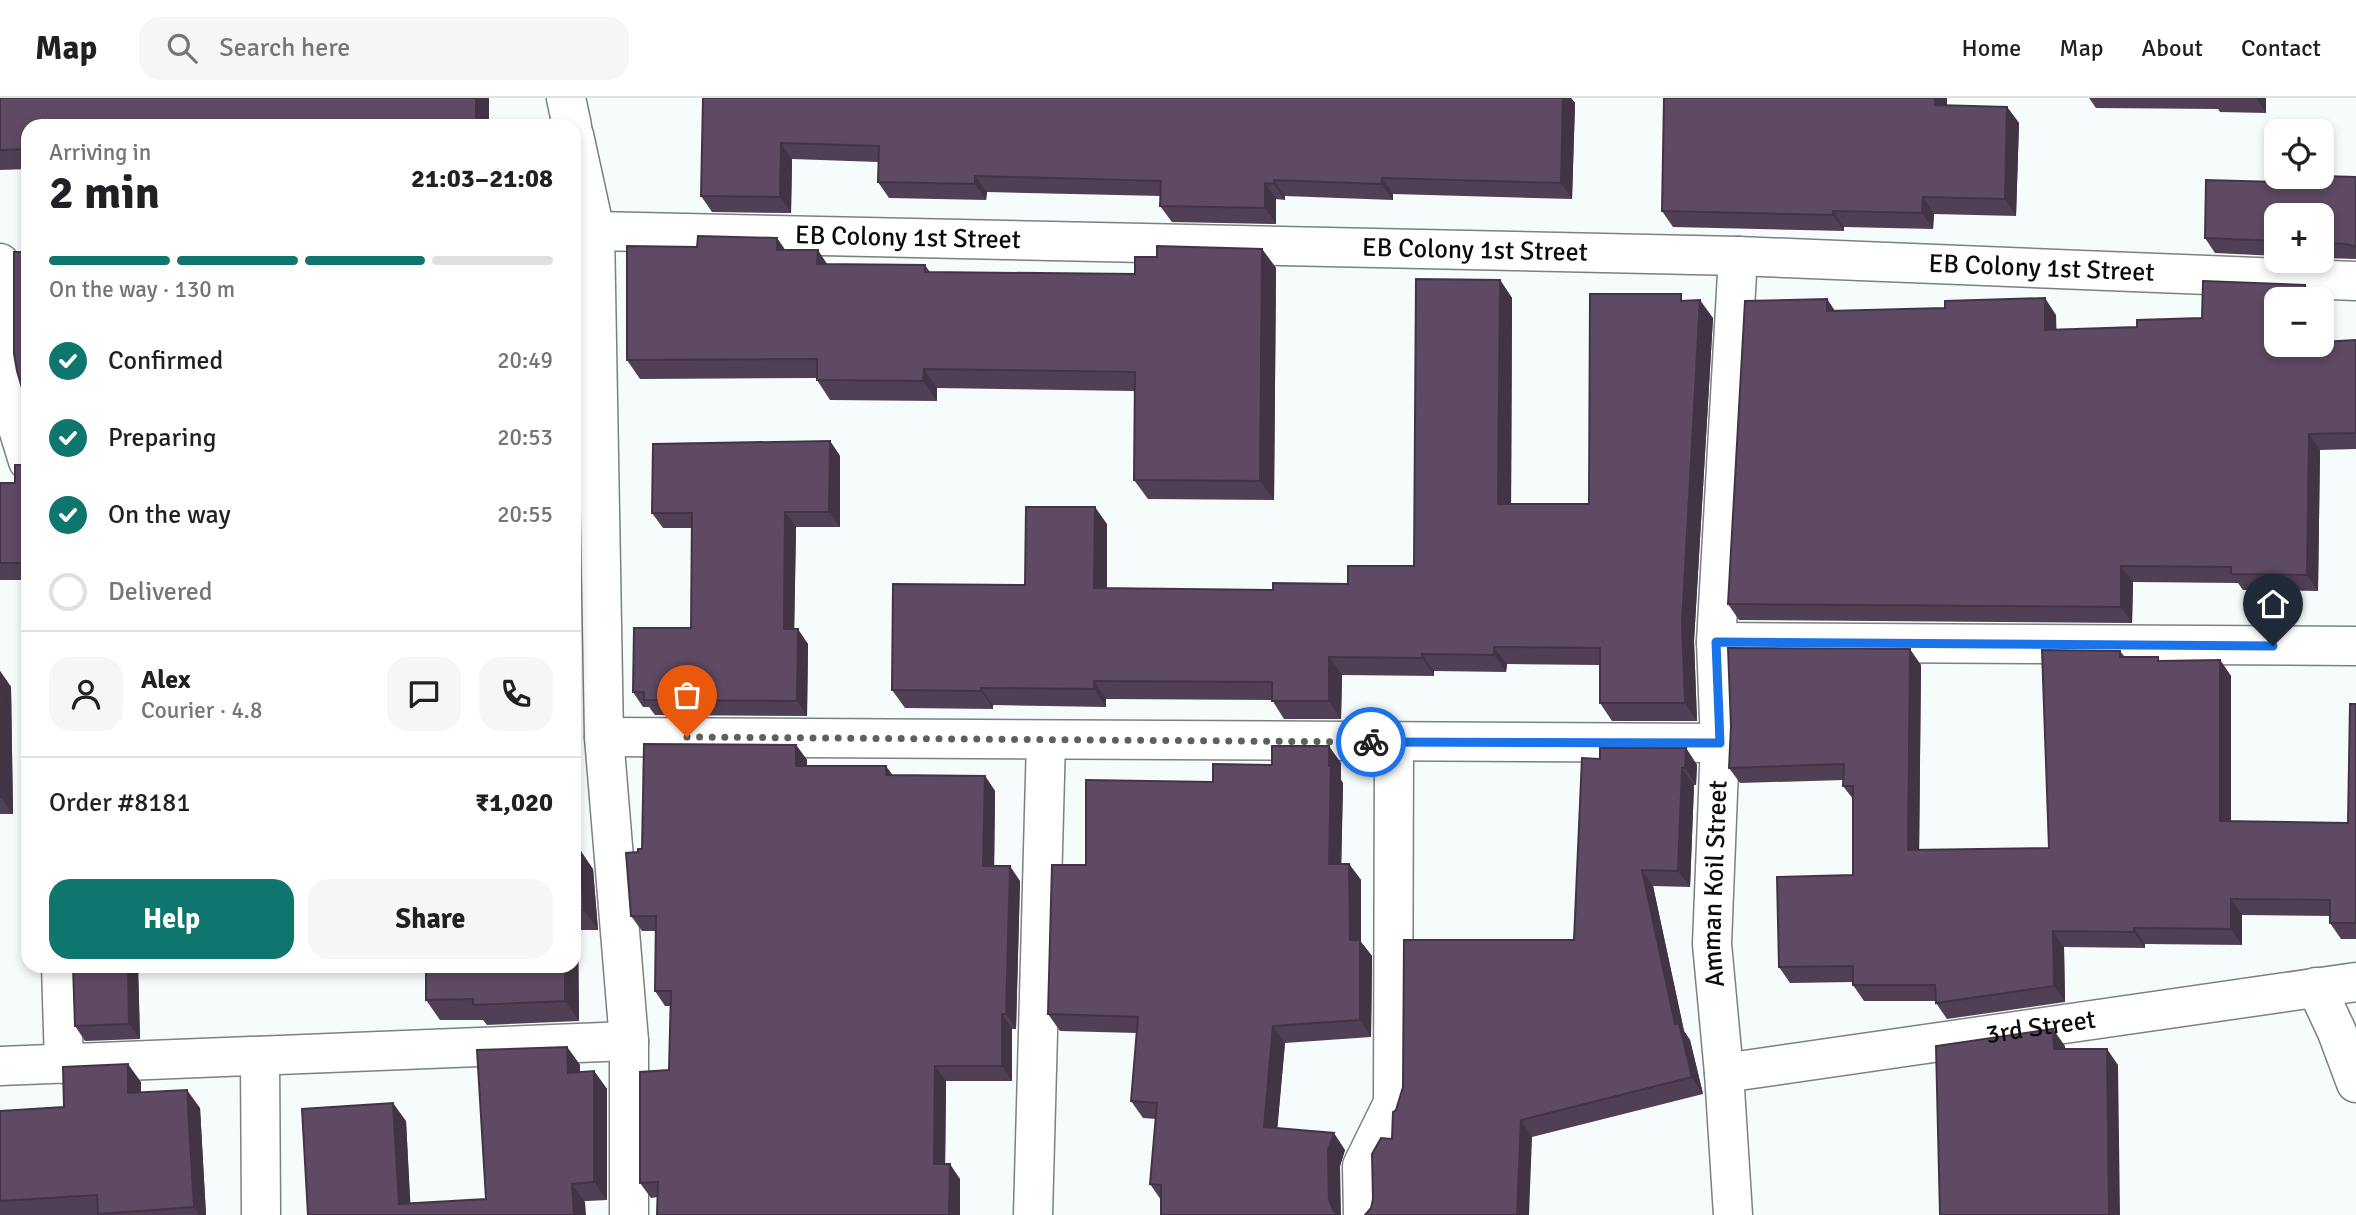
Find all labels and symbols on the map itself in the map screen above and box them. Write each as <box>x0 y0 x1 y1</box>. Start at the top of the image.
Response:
street label: EB Colony 1st Street <box>795 219 1021 256</box>
street label: EB Colony 1st Street <box>1362 232 1588 269</box>
street label: EB Colony 1st Street <box>1928 248 2155 289</box>
pin <box>2243 574 2303 646</box>
pin <box>657 665 717 737</box>
courier <box>1336 707 1406 777</box>
street label: Amman Koil Street <box>1696 780 1735 989</box>
street label: 3rd Street <box>1984 1004 2098 1051</box>

